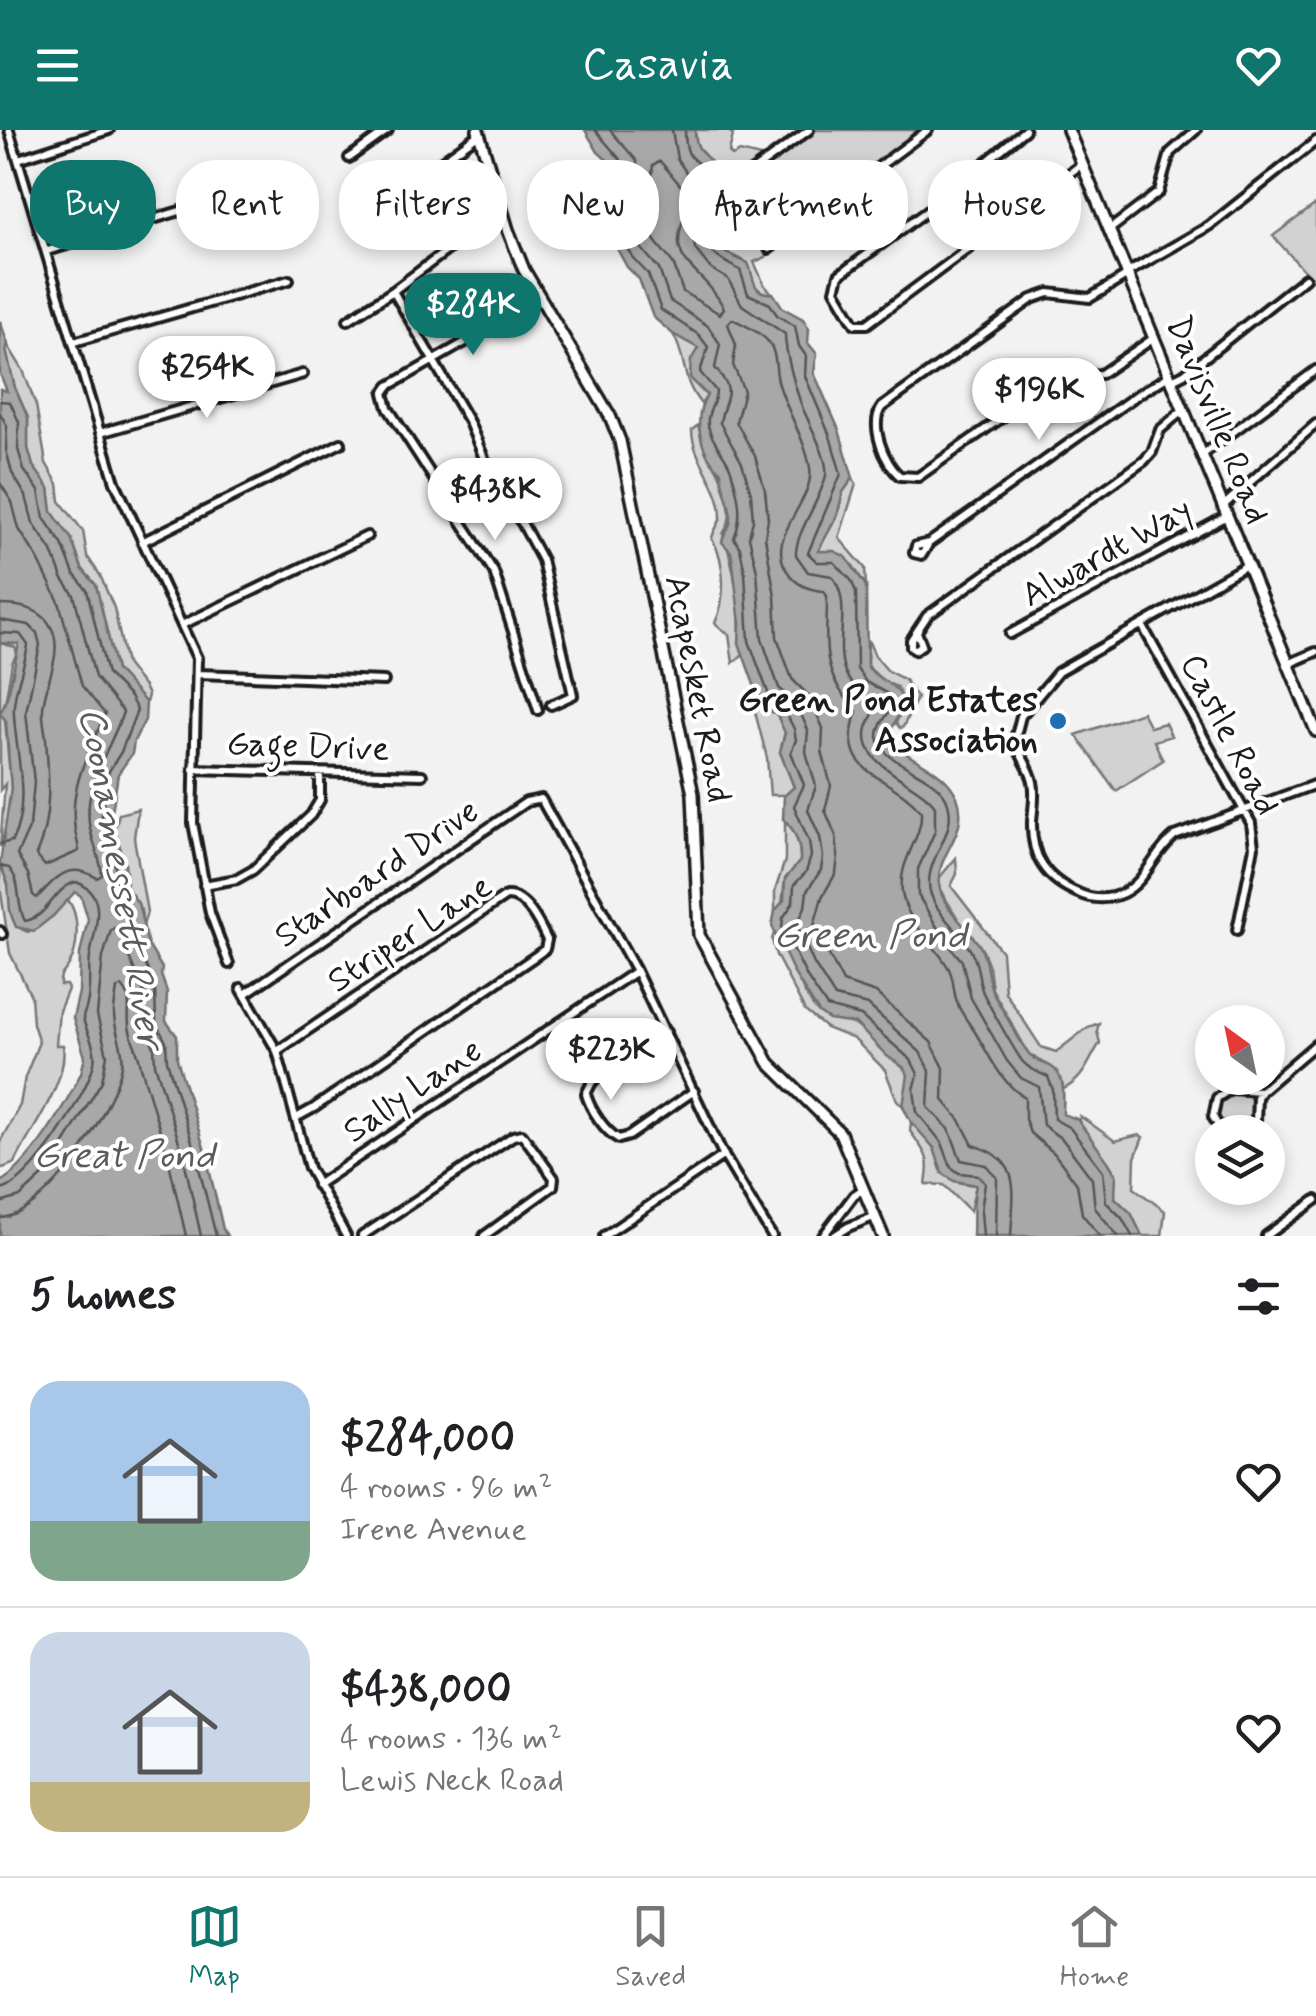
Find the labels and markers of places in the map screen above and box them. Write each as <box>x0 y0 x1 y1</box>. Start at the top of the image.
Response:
pin: $284K <box>403 273 543 358</box>
pin: $254K <box>137 336 277 421</box>
pin: $196K <box>969 358 1109 443</box>
pin: $438K <box>425 458 565 543</box>
place label: Green Pond Estates Association <box>738 678 1038 764</box>
marker: Green Pond Estates Association <box>1047 710 1069 732</box>
pin: $223K <box>541 1018 681 1103</box>

